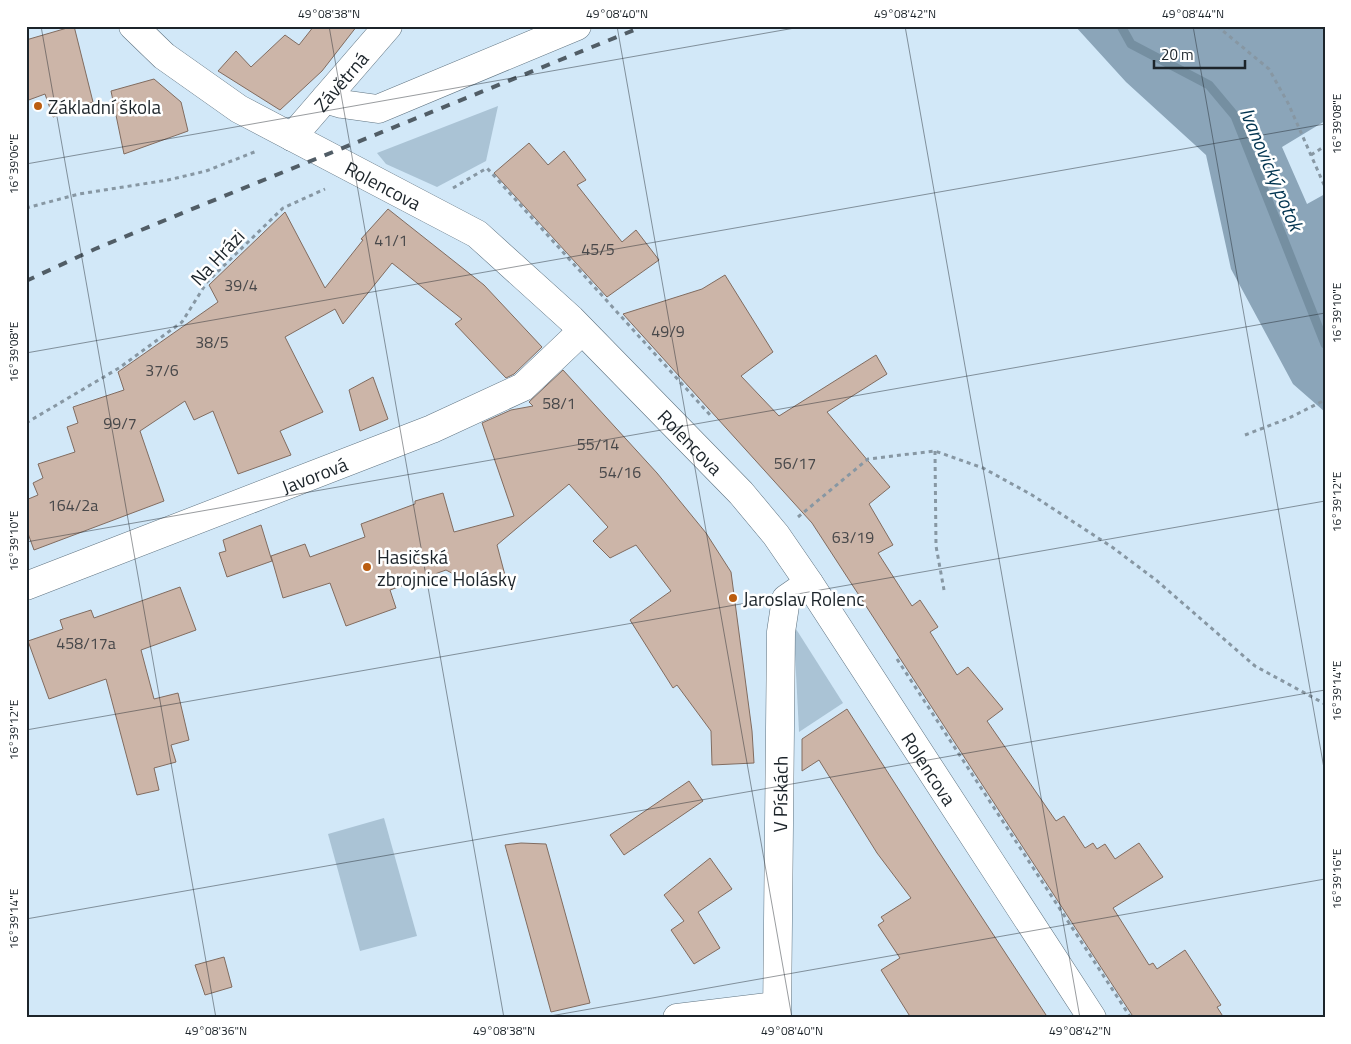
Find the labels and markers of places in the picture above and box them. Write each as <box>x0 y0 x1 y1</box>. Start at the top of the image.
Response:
place label: Základní škola <box>48 92 161 121</box>
marker: Základní škola <box>32 100 44 112</box>
place label: Hasičská zbrojnice Holásky <box>377 542 516 593</box>
marker: Hasičská zbrojnice Holásky <box>361 561 373 573</box>
place label: Jaroslav Rolenc <box>743 584 864 613</box>
marker: Jaroslav Rolenc <box>727 592 739 604</box>

